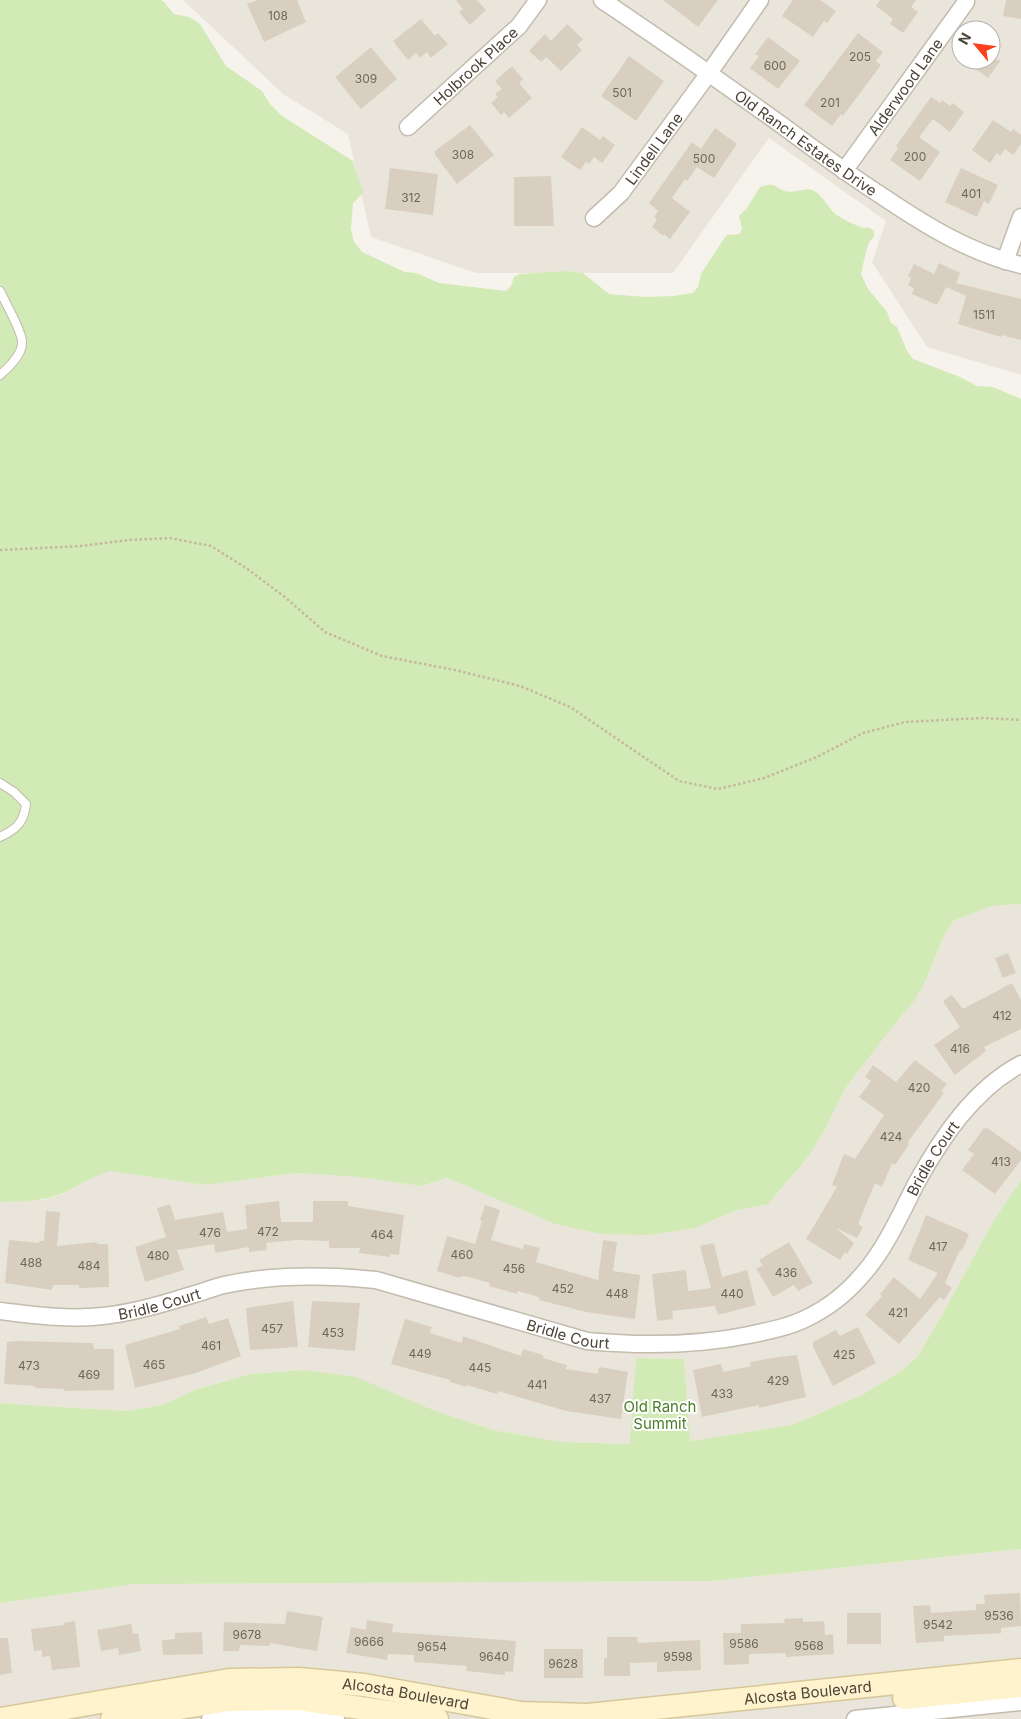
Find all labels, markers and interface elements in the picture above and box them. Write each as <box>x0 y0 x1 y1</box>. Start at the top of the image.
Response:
house number: 108 <box>268 8 288 23</box>
north arrow <box>951 20 1001 70</box>
street label: Holbrook Place <box>429 22 522 109</box>
text: N <box>954 30 974 47</box>
street label: Alderwood Lane <box>863 34 946 139</box>
house number: 205 <box>849 49 871 64</box>
house number: 600 <box>764 58 786 73</box>
house number: 309 <box>355 71 377 86</box>
house number: 501 <box>612 85 632 100</box>
street label: Old Ranch Estates Drive <box>731 85 881 200</box>
house number: 201 <box>820 95 840 110</box>
street label: Lindell Lane <box>621 109 686 188</box>
house number: 308 <box>452 147 474 162</box>
house number: 200 <box>904 149 926 164</box>
house number: 500 <box>693 151 715 166</box>
house number: 401 <box>961 186 981 201</box>
house number: 312 <box>401 190 421 205</box>
house number: 1511 <box>973 307 995 322</box>
house number: 412 <box>992 1008 1012 1023</box>
house number: 416 <box>950 1041 970 1056</box>
house number: 420 <box>908 1080 930 1095</box>
street label: Bridle Court <box>902 1117 963 1199</box>
house number: 424 <box>880 1129 903 1144</box>
house number: 413 <box>991 1154 1011 1169</box>
house number: 472 <box>257 1224 279 1239</box>
house number: 476 <box>199 1225 221 1240</box>
house number: 464 <box>371 1227 394 1242</box>
house number: 417 <box>928 1239 948 1254</box>
house number: 460 <box>451 1247 473 1262</box>
house number: 480 <box>147 1248 169 1263</box>
house number: 488 <box>20 1255 42 1270</box>
house number: 484 <box>78 1258 101 1273</box>
house number: 456 <box>503 1261 525 1276</box>
house number: 436 <box>775 1265 797 1280</box>
house number: 452 <box>552 1281 574 1296</box>
street label: Bridle Court <box>116 1283 203 1323</box>
house number: 448 <box>606 1286 628 1301</box>
house number: 440 <box>720 1286 744 1301</box>
house number: 421 <box>888 1305 908 1320</box>
street label: Bridle Court <box>525 1315 610 1352</box>
house number: 457 <box>261 1321 283 1336</box>
house number: 453 <box>322 1325 344 1340</box>
house number: 461 <box>201 1338 221 1353</box>
house number: 449 <box>409 1346 431 1361</box>
house number: 425 <box>833 1347 855 1362</box>
house number: 465 <box>143 1357 165 1372</box>
house number: 473 <box>18 1358 40 1373</box>
house number: 445 <box>469 1360 491 1375</box>
house number: 469 <box>78 1367 100 1382</box>
house number: 429 <box>767 1373 789 1388</box>
house number: 441 <box>527 1377 547 1392</box>
house number: 433 <box>711 1386 733 1401</box>
house number: 437 <box>589 1391 611 1406</box>
park label: Old Ranch Summit <box>624 1397 696 1433</box>
house number: 9536 <box>984 1608 1014 1623</box>
house number: 9542 <box>923 1617 953 1632</box>
house number: 9678 <box>233 1627 261 1642</box>
house number: 9666 <box>354 1634 384 1649</box>
house number: 9586 <box>729 1636 759 1651</box>
house number: 9568 <box>794 1638 824 1653</box>
house number: 9654 <box>417 1639 447 1654</box>
house number: 9640 <box>479 1649 509 1664</box>
house number: 9598 <box>663 1649 693 1664</box>
house number: 9628 <box>548 1656 578 1671</box>
street label: Alcosta Boulevard <box>341 1674 471 1713</box>
street label: Alcosta Boulevard <box>743 1676 873 1708</box>

